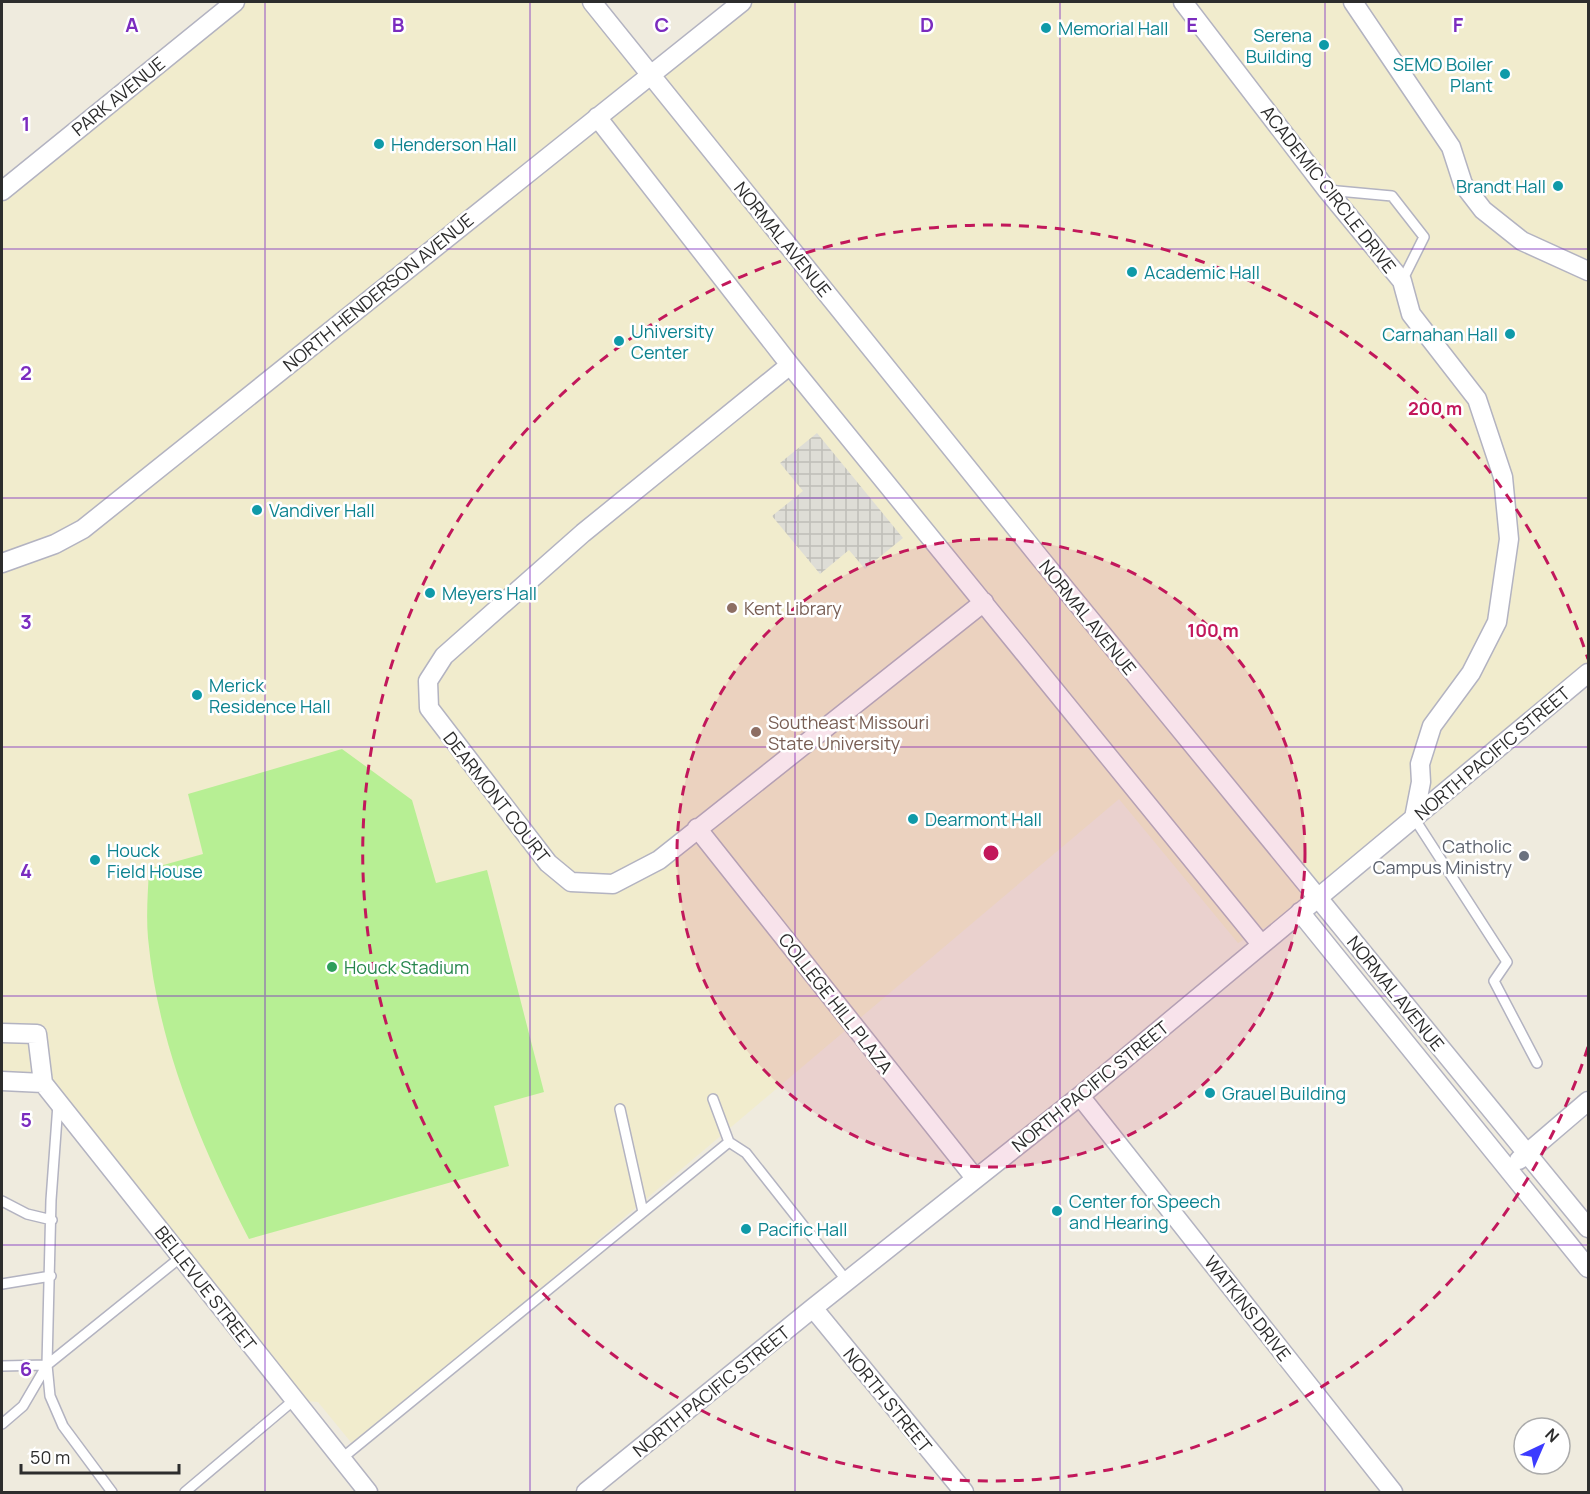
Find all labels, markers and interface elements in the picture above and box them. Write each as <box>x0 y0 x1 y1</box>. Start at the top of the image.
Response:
text: A <box>125 11 139 38</box>
text: B <box>392 11 405 38</box>
text: C <box>655 11 669 38</box>
text: D <box>920 11 934 38</box>
text: E <box>1186 11 1198 38</box>
text: F <box>1453 11 1464 38</box>
place label: Memorial Hall <box>1058 16 1168 40</box>
marker: Memorial Hall <box>1039 21 1053 35</box>
place label: Serena Building <box>1246 23 1312 68</box>
marker: Serena Building <box>1317 38 1331 52</box>
street label: PARK AVENUE <box>66 51 170 141</box>
place label: SEMO Boiler Plant <box>1393 52 1493 97</box>
marker: SEMO Boiler Plant <box>1498 67 1512 81</box>
street label: ACADEMIC CIRCLE DRIVE <box>1256 100 1402 278</box>
text: 1 <box>22 110 30 137</box>
place label: Henderson Hall <box>391 132 517 156</box>
marker: Henderson Hall <box>372 137 386 151</box>
place label: Brandt Hall <box>1456 174 1546 198</box>
street label: NORMAL AVENUE <box>729 176 837 302</box>
marker: Brandt Hall <box>1551 179 1565 193</box>
street label: NORTH HENDERSON AVENUE <box>278 208 478 376</box>
place label: Academic Hall <box>1144 260 1260 284</box>
marker: Academic Hall <box>1125 265 1139 279</box>
place label: University Center <box>631 319 715 364</box>
place label: Carnahan Hall <box>1382 322 1498 346</box>
marker: Carnahan Hall <box>1503 327 1517 341</box>
marker: University Center <box>612 334 626 348</box>
text: 2 <box>20 359 32 386</box>
text: 200 m <box>1408 396 1462 420</box>
place label: Vandiver Hall <box>269 498 375 522</box>
marker: Vandiver Hall <box>250 503 264 517</box>
street label: NORMAL AVENUE <box>1034 554 1142 680</box>
place label: Meyers Hall <box>442 581 537 605</box>
marker: Meyers Hall <box>423 586 437 600</box>
place label: Kent Library <box>744 596 842 620</box>
marker: Kent Library <box>725 601 739 615</box>
text: 3 <box>20 608 32 635</box>
text: 100 m <box>1187 618 1239 642</box>
place label: Merick Residence Hall <box>209 673 331 718</box>
street label: NORTH PACIFIC STREET <box>1409 681 1575 825</box>
marker: Merick Residence Hall <box>190 688 204 702</box>
place label: Southeast Missouri State University <box>768 710 929 755</box>
marker: Southeast Missouri State University <box>749 725 763 739</box>
street label: DEARMONT COURT <box>438 727 556 868</box>
place label: Dearmont Hall <box>925 807 1042 831</box>
marker: Dearmont Hall <box>906 812 920 826</box>
place label: Catholic Campus Ministry <box>1373 834 1512 879</box>
place label: Houck Field House <box>107 838 203 883</box>
centre of rings <box>981 843 1001 863</box>
marker: Catholic Campus Ministry <box>1517 849 1531 863</box>
marker: Houck Field House <box>88 853 102 867</box>
text: 4 <box>20 857 32 884</box>
street label: COLLEGE HILL PLAZA <box>774 928 899 1079</box>
street label: NORMAL AVENUE <box>1342 930 1450 1056</box>
place label: Houck Stadium <box>344 955 469 979</box>
marker: Houck Stadium <box>325 960 339 974</box>
street label: NORTH PACIFIC STREET <box>1006 1015 1174 1157</box>
place label: Grauel Building <box>1222 1081 1346 1105</box>
marker: Grauel Building <box>1203 1086 1217 1100</box>
text: 5 <box>20 1106 32 1133</box>
place label: Center for Speech and Hearing <box>1069 1189 1221 1234</box>
marker: Center for Speech and Hearing <box>1050 1204 1064 1218</box>
place label: Pacific Hall <box>758 1217 848 1241</box>
street label: BELLEVUE STREET <box>150 1221 262 1355</box>
marker: Pacific Hall <box>739 1222 753 1236</box>
street label: WATKINS DRIVE <box>1199 1250 1297 1366</box>
street label: NORTH PACIFIC STREET <box>627 1320 795 1462</box>
street label: NORTH STREET <box>838 1343 938 1457</box>
text: 6 <box>20 1355 32 1382</box>
north arrow <box>1512 1416 1572 1476</box>
text: N <box>1541 1423 1564 1447</box>
scale bar <box>21 1437 178 1475</box>
text: 50 m <box>30 1445 70 1469</box>

